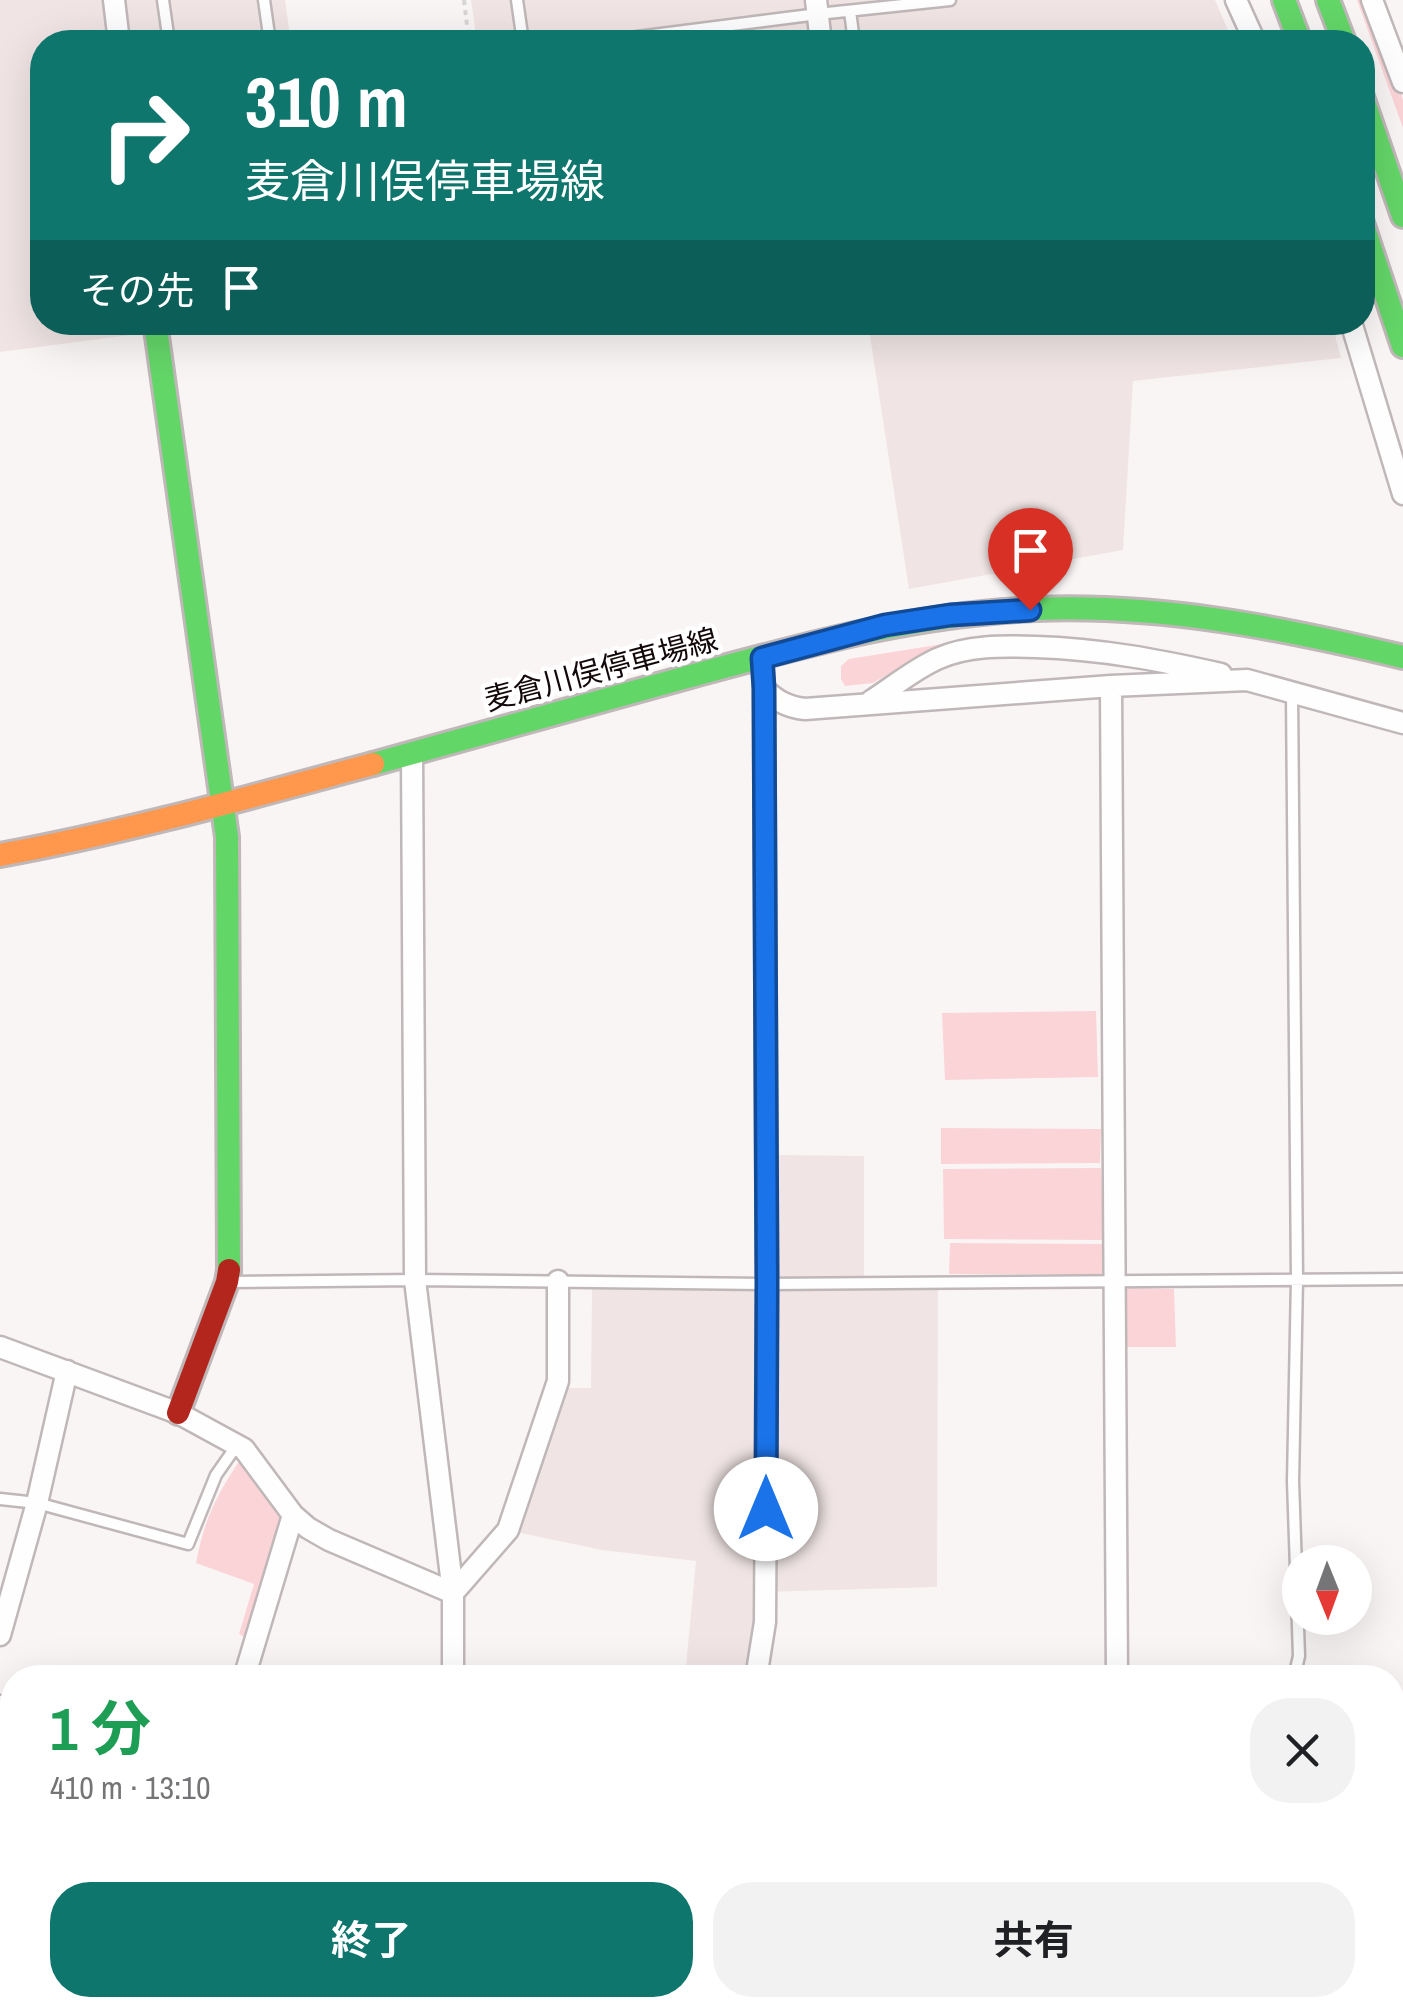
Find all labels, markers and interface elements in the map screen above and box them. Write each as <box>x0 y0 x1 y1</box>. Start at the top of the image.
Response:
text: 310 m <box>245 55 408 149</box>
icon: right <box>80 70 210 200</box>
text: 麦倉川俣停車場線 <box>245 150 605 211</box>
icon: arrive <box>214 260 269 315</box>
text: その先 <box>80 265 194 316</box>
pin <box>988 508 1073 611</box>
icon: arrive <box>1003 523 1058 578</box>
street label: 麦倉川俣停車場線 <box>480 619 722 719</box>
position arrow <box>714 1457 818 1561</box>
north arrow <box>1282 1545 1372 1635</box>
map controls <box>1282 1545 1372 1635</box>
text: 1 分 <box>50 1688 151 1769</box>
button: close <box>1250 1698 1355 1803</box>
text: 410 m · 13:10 <box>50 1766 210 1809</box>
button: 終了 <box>50 1882 693 1997</box>
button: 共有 <box>713 1882 1355 1997</box>

